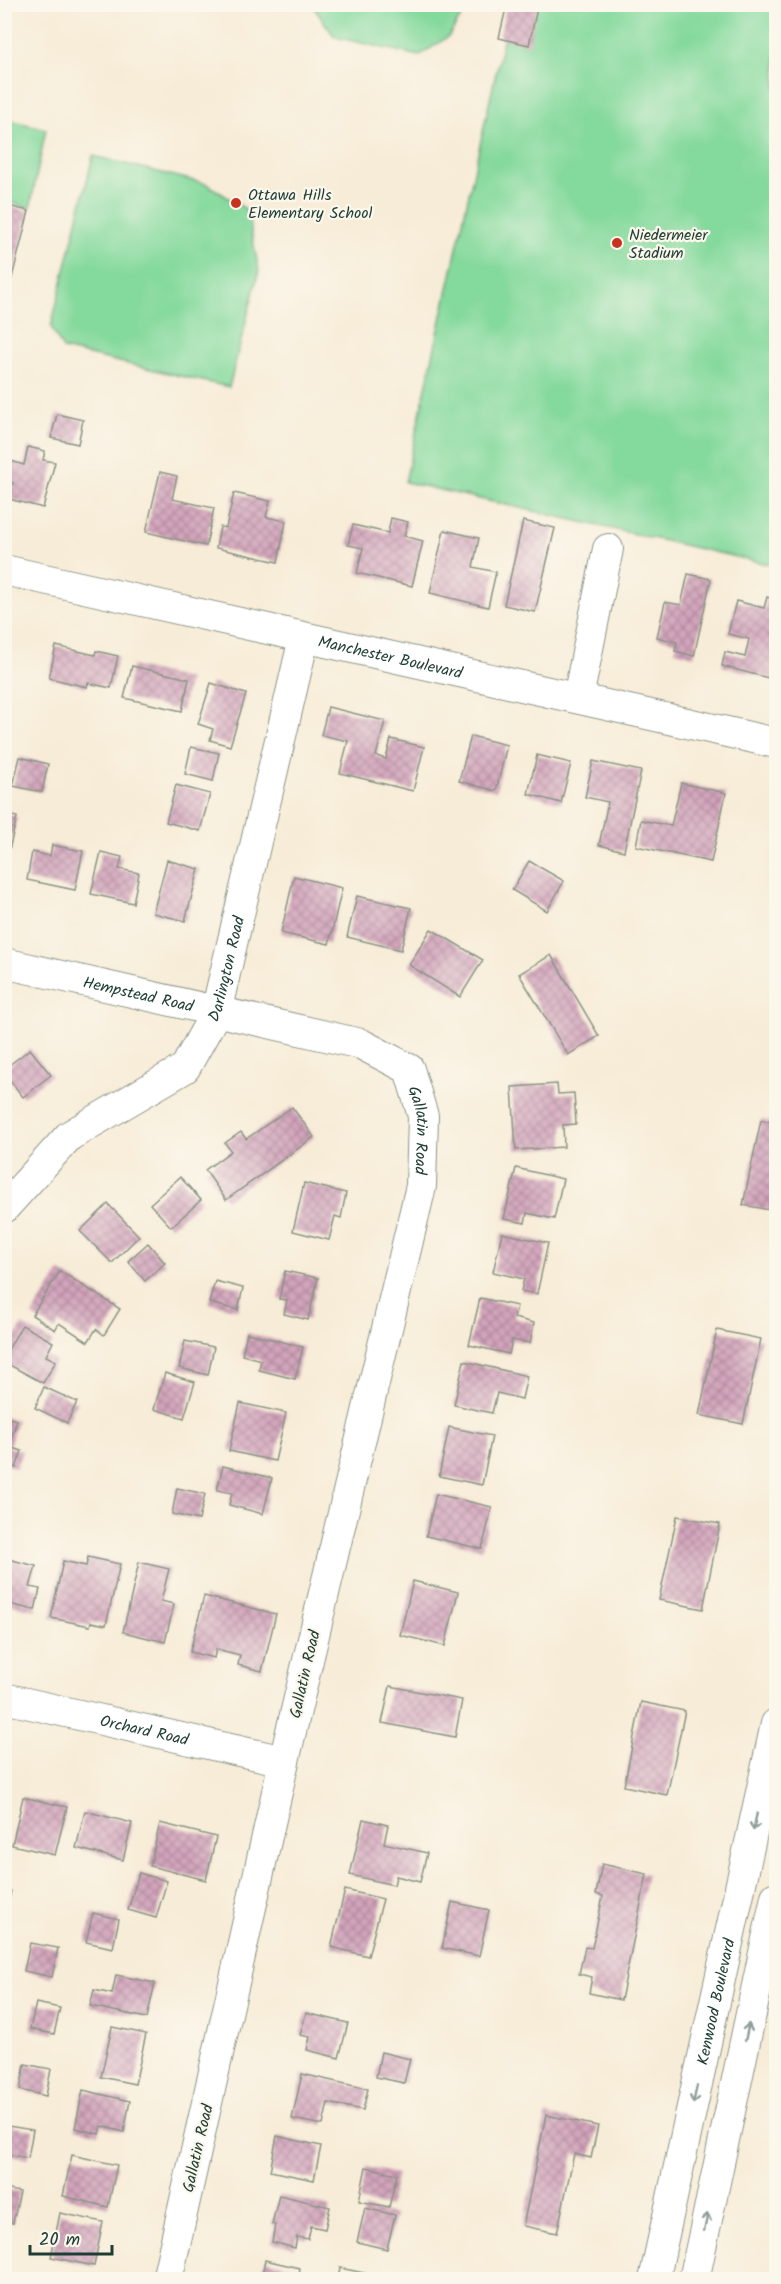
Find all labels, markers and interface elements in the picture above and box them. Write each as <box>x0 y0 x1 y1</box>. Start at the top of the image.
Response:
place label: Ottawa Hills Elementary School <box>248 183 373 226</box>
marker: Ottawa Hills Elementary School <box>229 196 243 210</box>
place label: Niedermeier Stadium <box>629 223 709 266</box>
marker: Niedermeier Stadium <box>610 236 624 250</box>
street label: Manchester Boulevard <box>315 630 466 687</box>
street label: Darlington Road <box>202 913 252 1027</box>
street label: Hempstead Road <box>81 970 197 1020</box>
street label: Gallatin Road <box>401 1083 434 1176</box>
street label: Gallatin Road <box>283 1627 328 1721</box>
street label: Orchard Road <box>97 1709 192 1753</box>
one-way arrow <box>749 1812 760 1832</box>
street label: Kenwood Boulevard <box>691 1935 743 2067</box>
one-way arrow <box>742 2022 753 2042</box>
one-way arrow <box>689 2085 700 2104</box>
street label: Gallatin Road <box>176 2101 221 2195</box>
one-way arrow <box>701 2213 712 2233</box>
scale bar <box>30 2218 112 2256</box>
text: 20 m <box>39 2226 80 2255</box>

